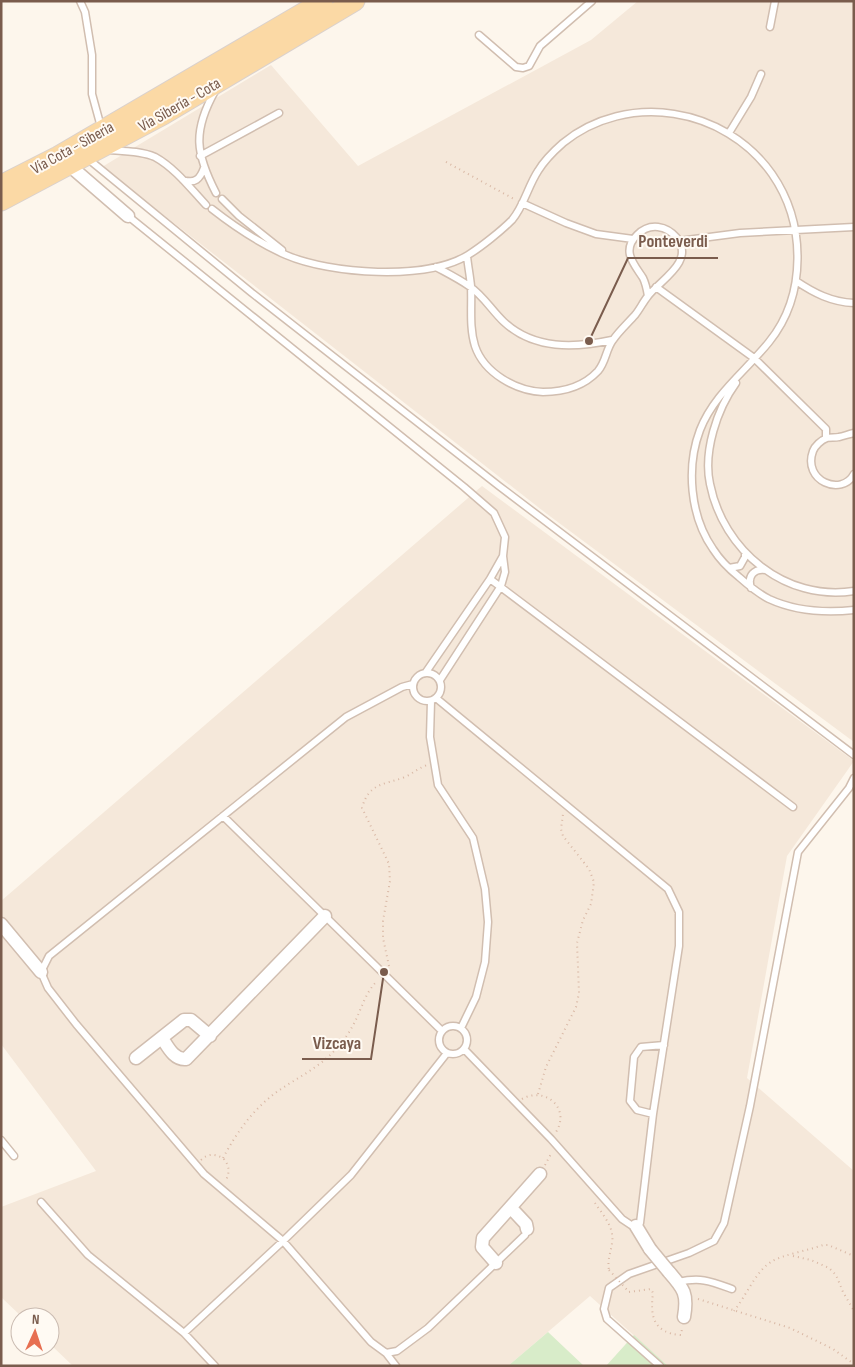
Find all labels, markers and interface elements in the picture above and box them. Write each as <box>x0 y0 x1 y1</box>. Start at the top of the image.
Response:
street label: Vía Sibería - Cota <box>135 74 224 136</box>
street label: Vía Cota - Siberia <box>28 118 117 179</box>
callout: Ponteverdi <box>628 225 718 258</box>
text: Ponteverdi <box>638 231 708 252</box>
callout: Vizcaya <box>302 1026 371 1059</box>
text: Vizcaya <box>313 1033 361 1054</box>
north arrow <box>10 1307 60 1357</box>
text: N <box>31 1311 40 1328</box>

